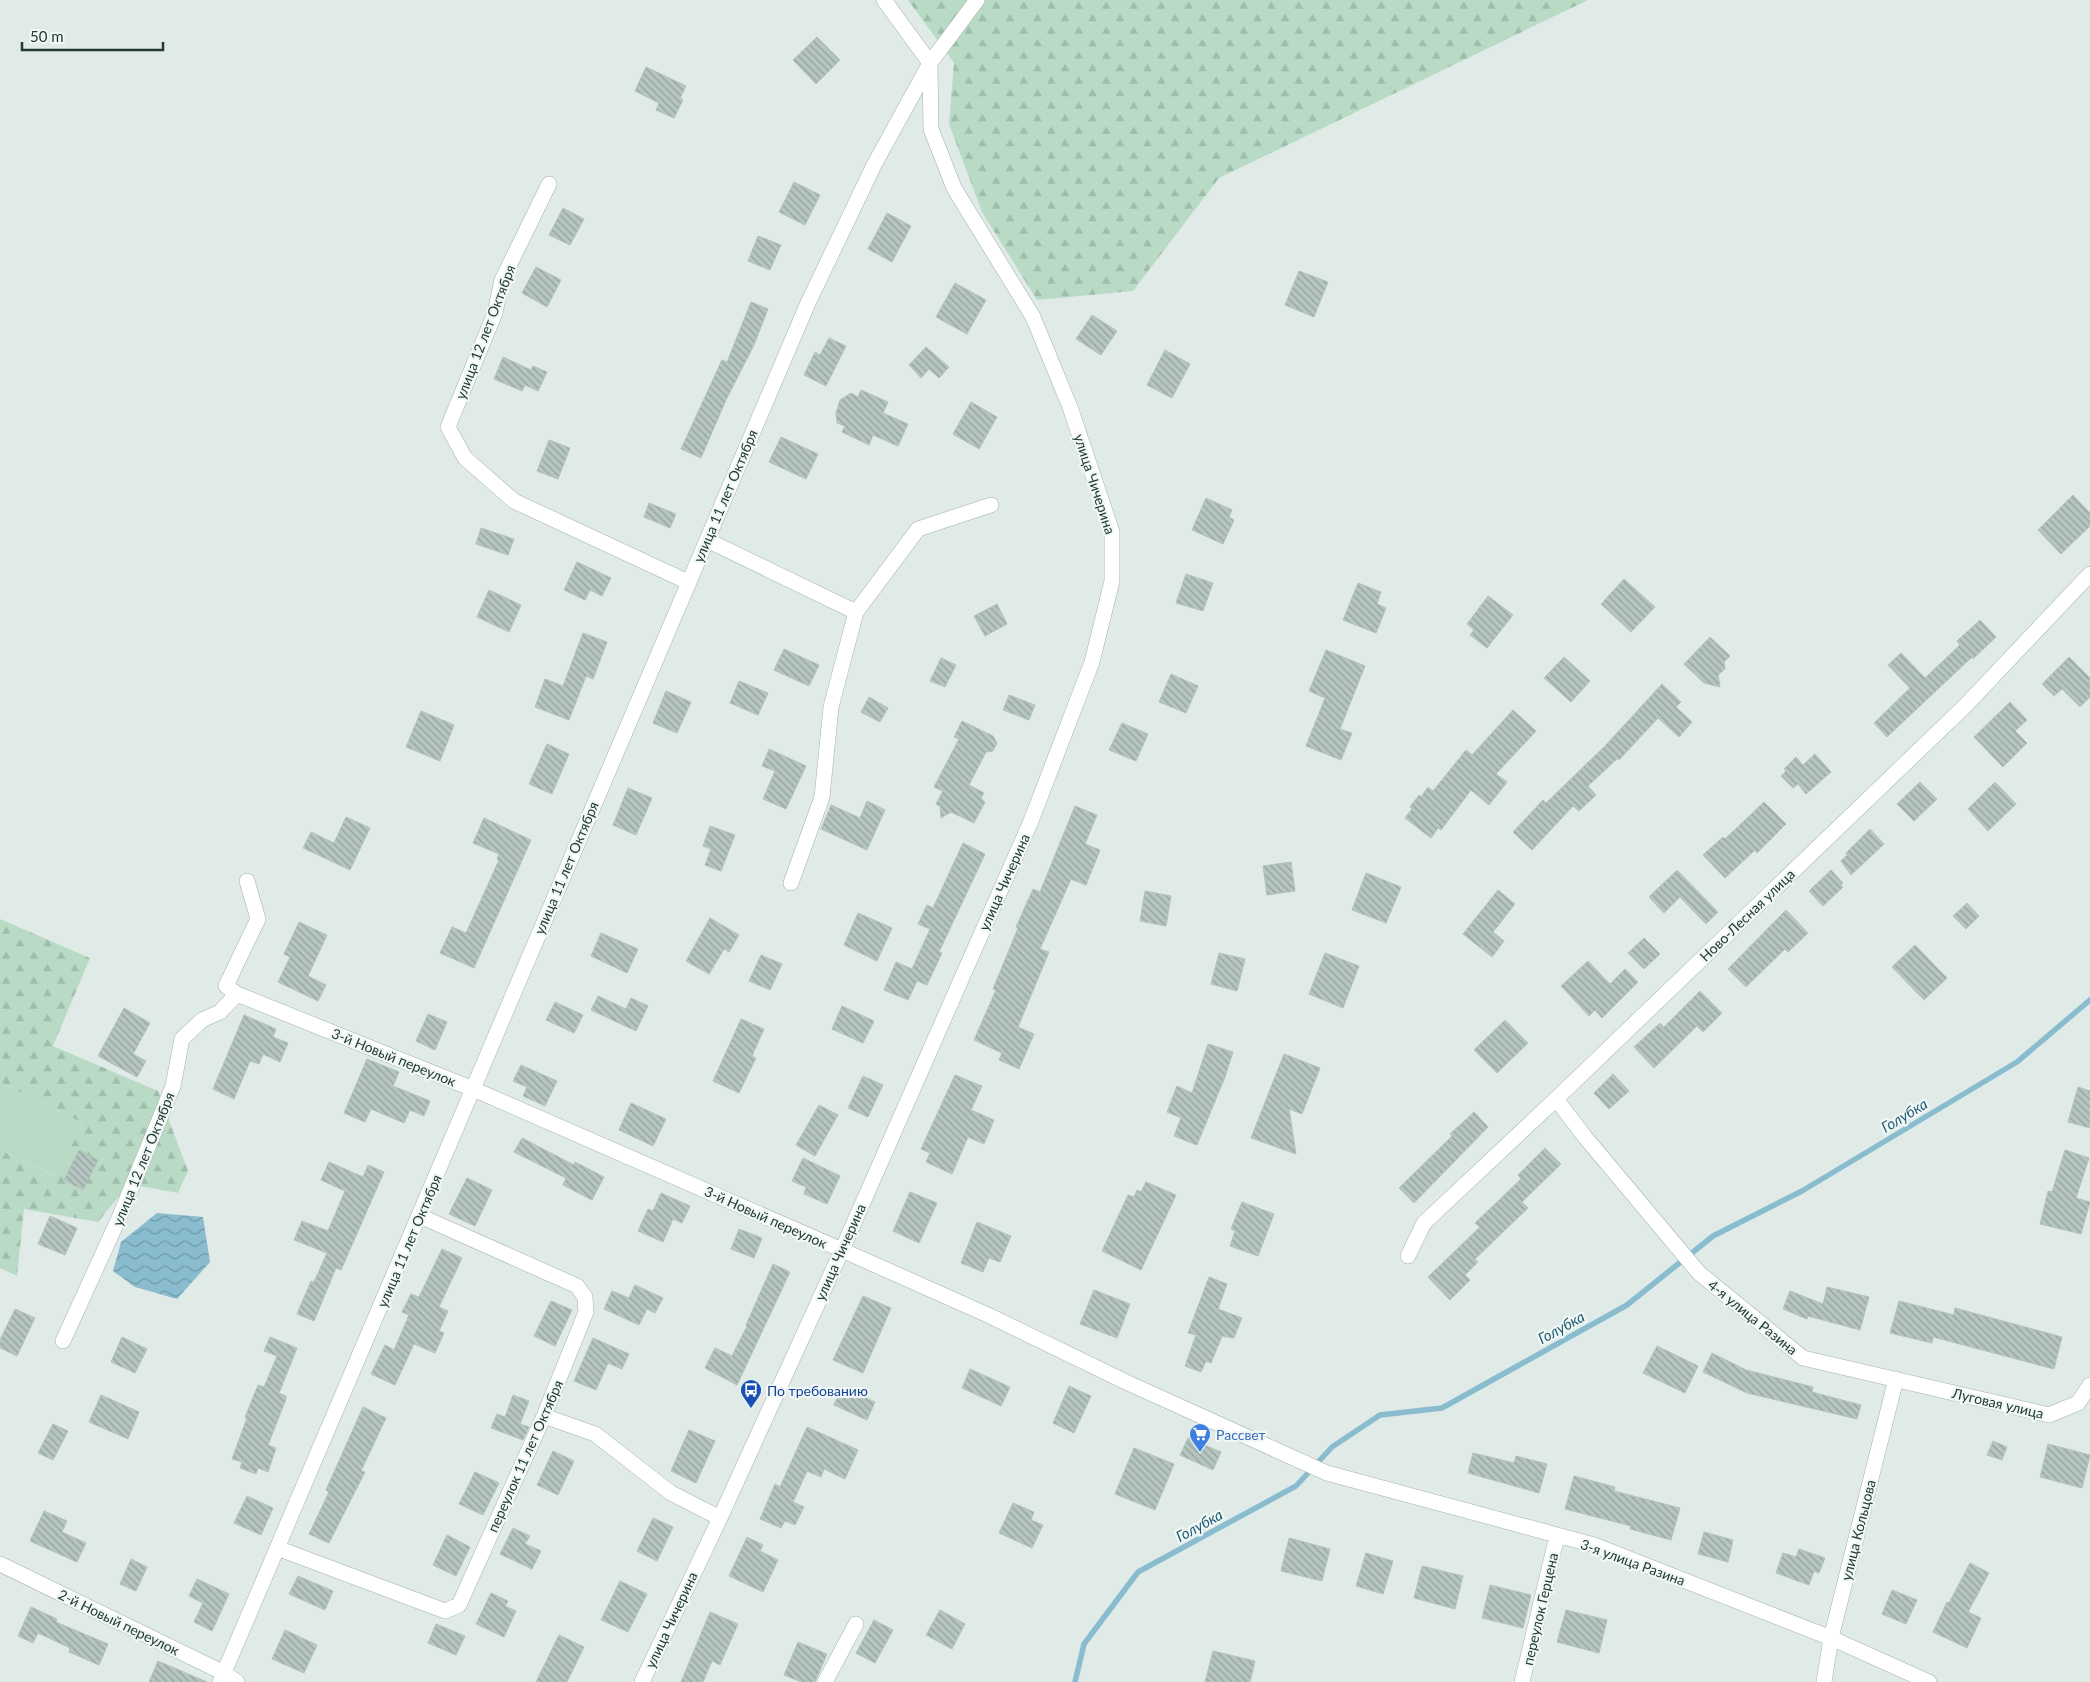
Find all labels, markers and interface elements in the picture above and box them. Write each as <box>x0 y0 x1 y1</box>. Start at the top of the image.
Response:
scale bar <box>22 20 164 52</box>
text: 50 m <box>30 27 64 45</box>
street label: улица 12 лет Октября <box>452 262 518 402</box>
street label: улица 11 лет Октября <box>689 427 761 565</box>
street label: улица Чичерина <box>1071 432 1119 536</box>
street label: улица 11 лет Октября <box>530 799 602 937</box>
street label: улица Чичерина <box>975 831 1033 933</box>
street label: Ново-Лесная улица <box>1696 865 1798 965</box>
street label: 3-й Новый переулок <box>329 1024 459 1090</box>
street label: улица 12 лет Октября <box>108 1090 178 1228</box>
water label: Голубка <box>1878 1094 1931 1136</box>
street label: улица 11 лет Октября <box>373 1172 445 1310</box>
street label: 3-й Новый переулок <box>702 1182 831 1252</box>
street label: улица Чичерина <box>811 1201 869 1303</box>
street label: 4-я улица Разина <box>1705 1276 1801 1358</box>
water label: Голубка <box>1534 1307 1588 1347</box>
street label: переулок 11 лет Октября <box>484 1377 566 1535</box>
bus stop icon: По требованию <box>739 1378 763 1409</box>
place label: По требованию <box>767 1382 868 1399</box>
street label: Луговая улица <box>1950 1384 2045 1422</box>
supermarket icon: Рассвет <box>1188 1422 1212 1453</box>
place label: Рассвет <box>1216 1426 1266 1443</box>
street label: улица Кольцова <box>1837 1478 1879 1582</box>
water label: Голубка <box>1172 1505 1226 1545</box>
street label: 3-я улица Разина <box>1578 1535 1688 1589</box>
street label: переулок Герцена <box>1519 1551 1561 1667</box>
street label: улица Чичерина <box>641 1569 701 1671</box>
street label: 2-й Новый переулок <box>56 1585 183 1659</box>

